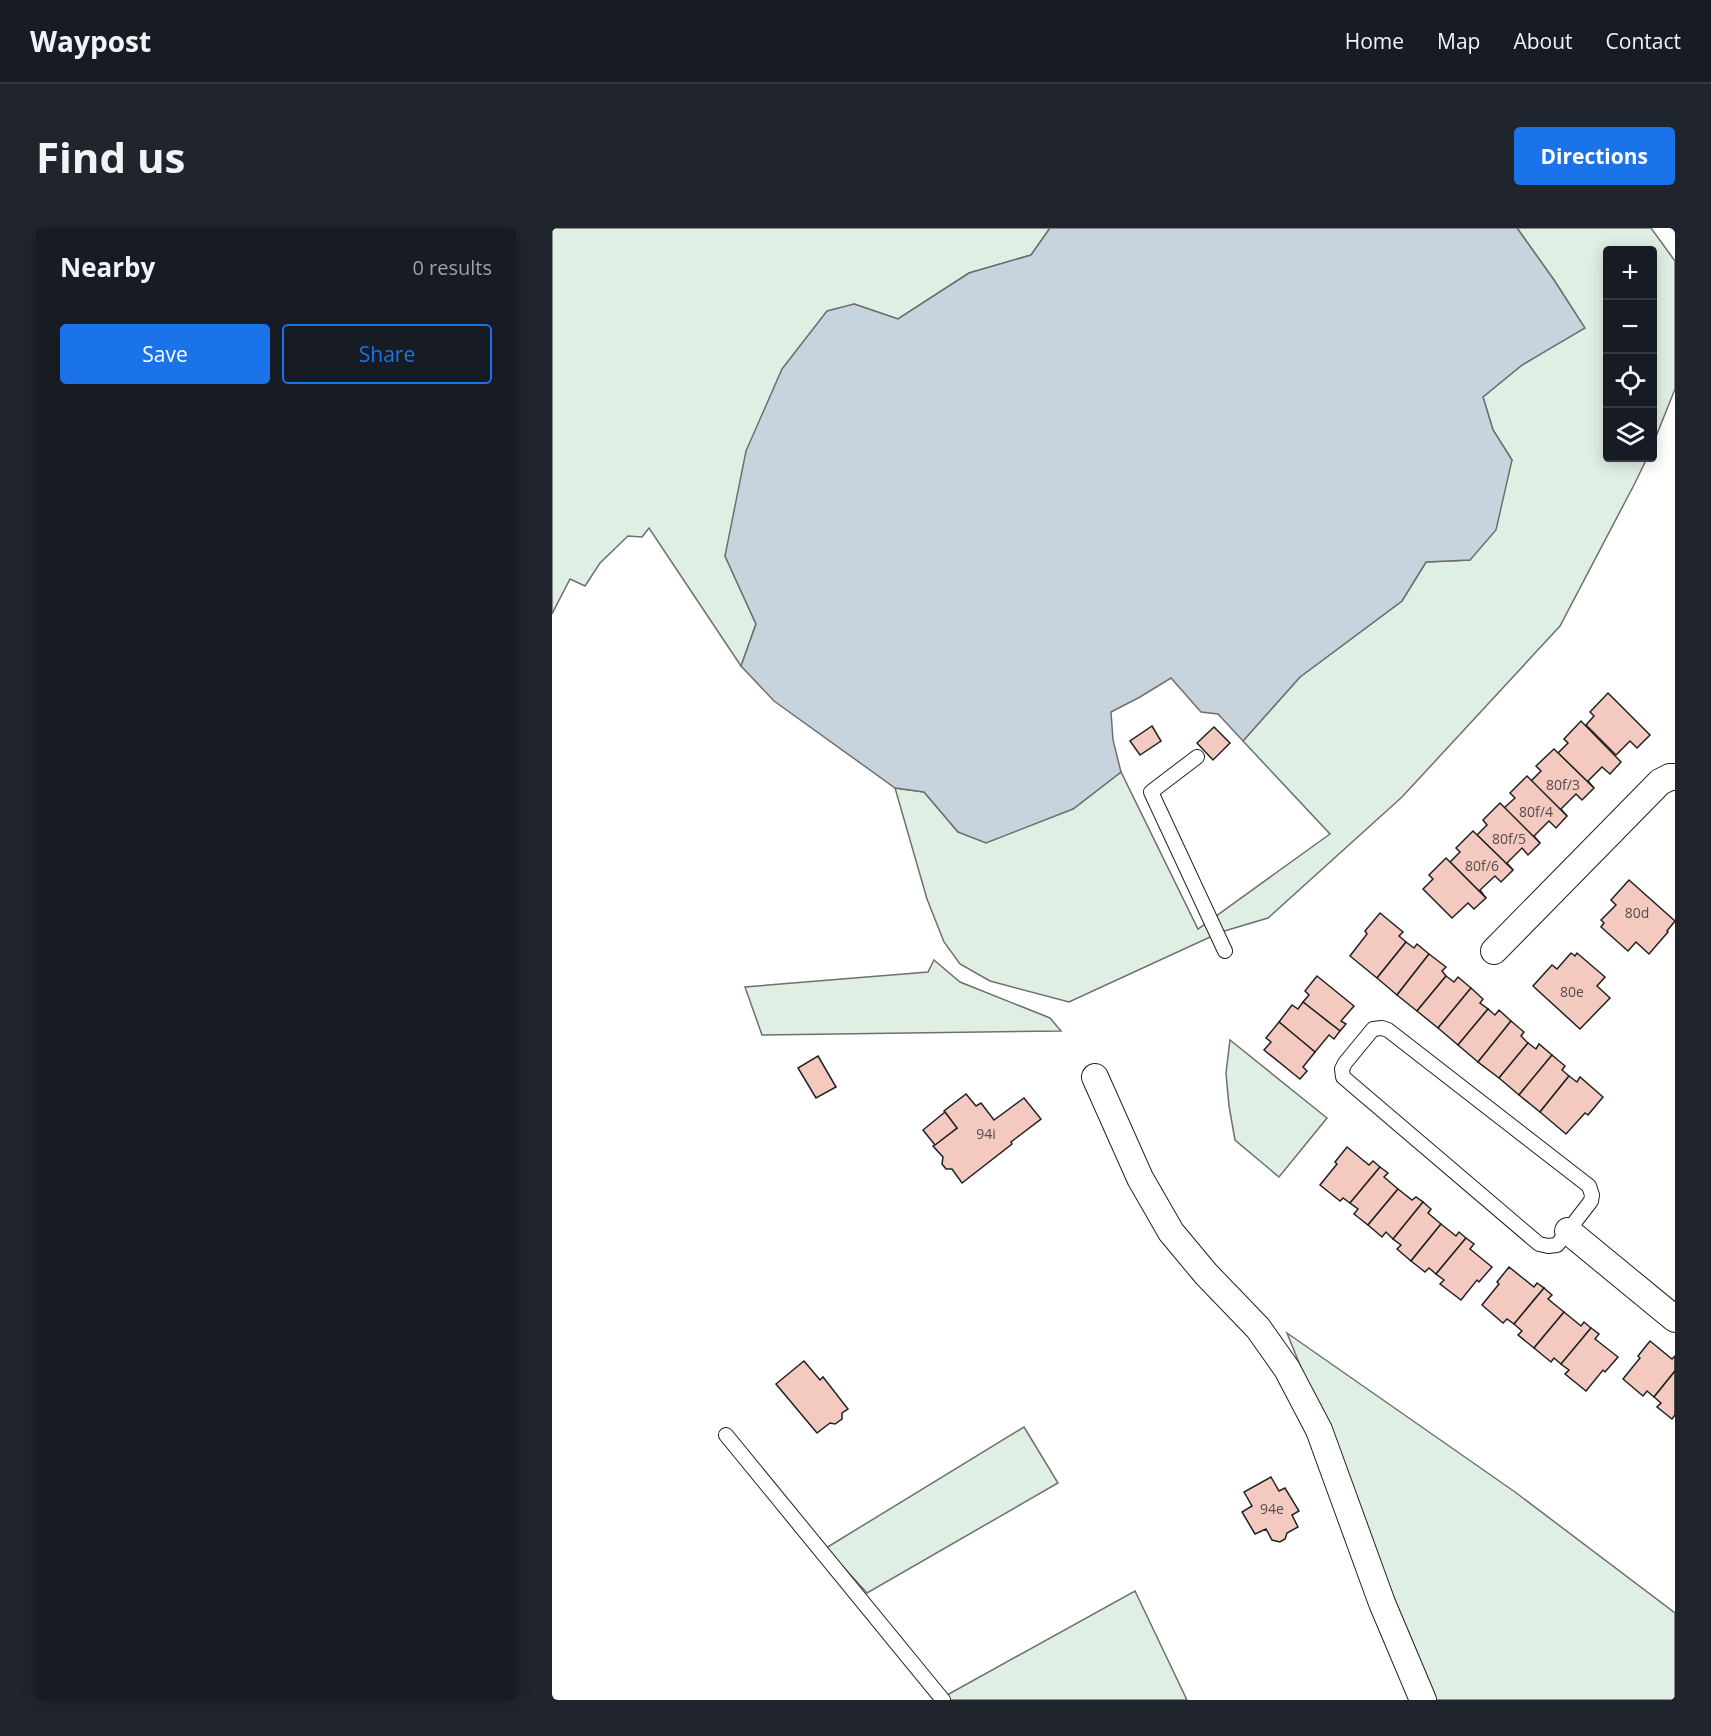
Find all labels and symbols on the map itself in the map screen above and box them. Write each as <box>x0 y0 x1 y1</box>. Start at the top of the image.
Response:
house number: 80f/3 <box>1546 775 1580 794</box>
house number: 80f/4 <box>1519 802 1553 821</box>
house number: 80f/5 <box>1492 829 1526 848</box>
house number: 80f/6 <box>1465 856 1499 875</box>
house number: 80d <box>1625 903 1649 922</box>
house number: 80e <box>1560 982 1584 1001</box>
house number: 94i <box>976 1124 996 1143</box>
house number: 94e <box>1260 1499 1284 1518</box>

